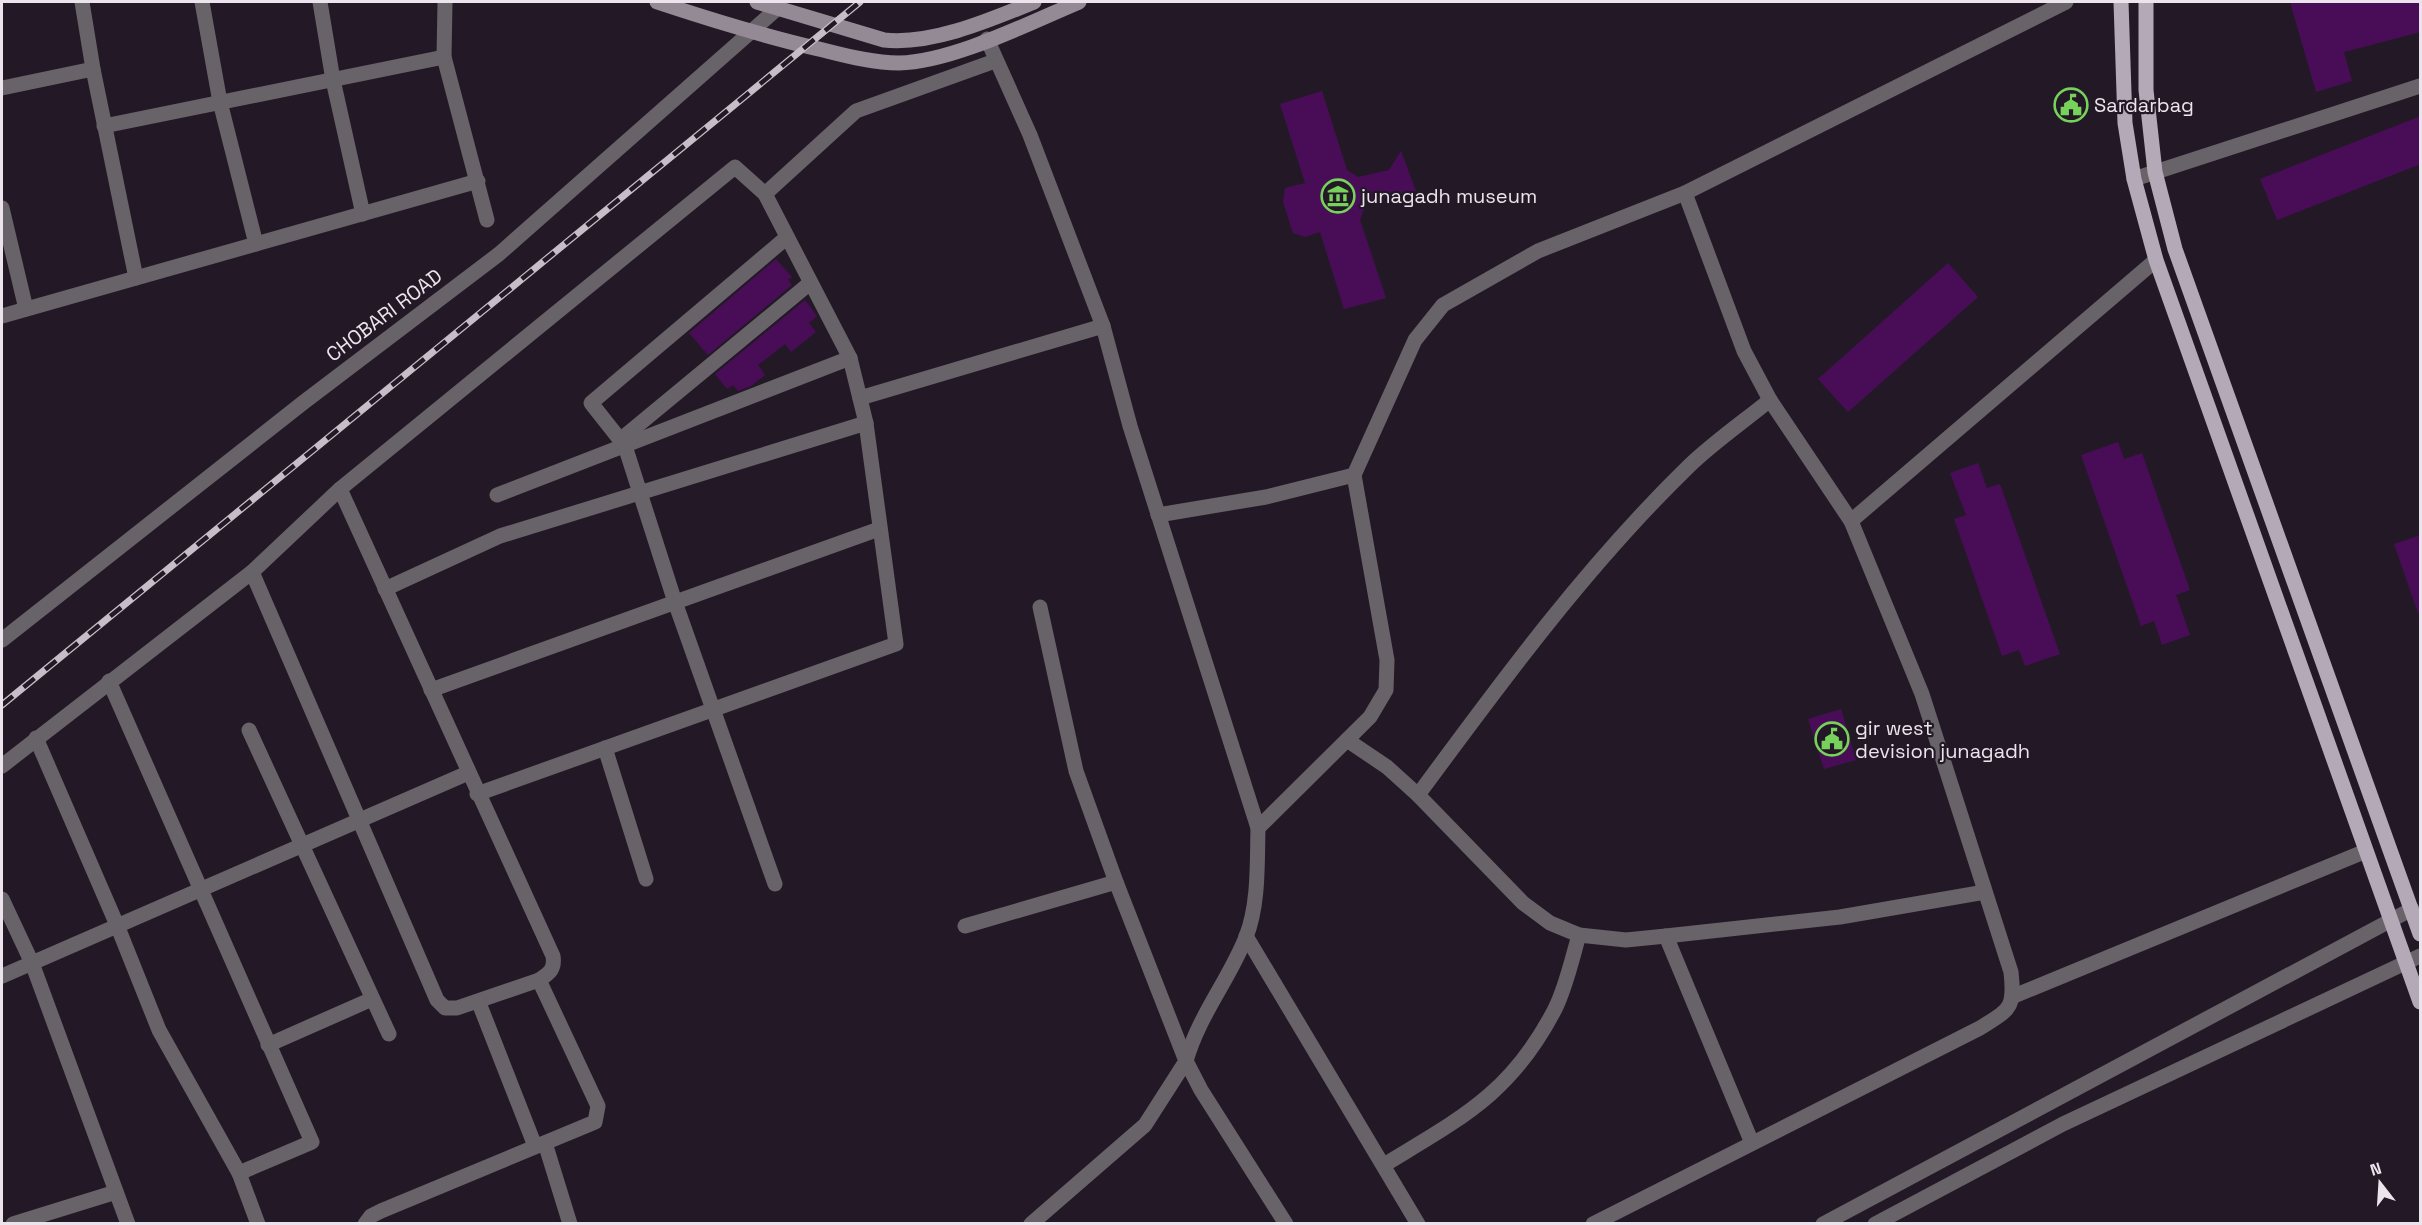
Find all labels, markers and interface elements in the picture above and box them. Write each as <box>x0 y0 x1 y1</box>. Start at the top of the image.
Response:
public building icon: Sardarbag <box>2053 87 2089 123</box>
place label: Sardarbag <box>2094 92 2194 118</box>
museum icon: junagadh museum <box>1320 178 1356 214</box>
place label: junagadh museum <box>1360 183 1537 209</box>
street label: CHOBARI ROAD <box>321 263 447 367</box>
place label: gir west devision junagadh <box>1855 715 2030 764</box>
public building icon: gir west devision junagadh <box>1814 721 1850 757</box>
north arrow <box>2350 1153 2410 1213</box>
text: N <box>2368 1158 2384 1181</box>

